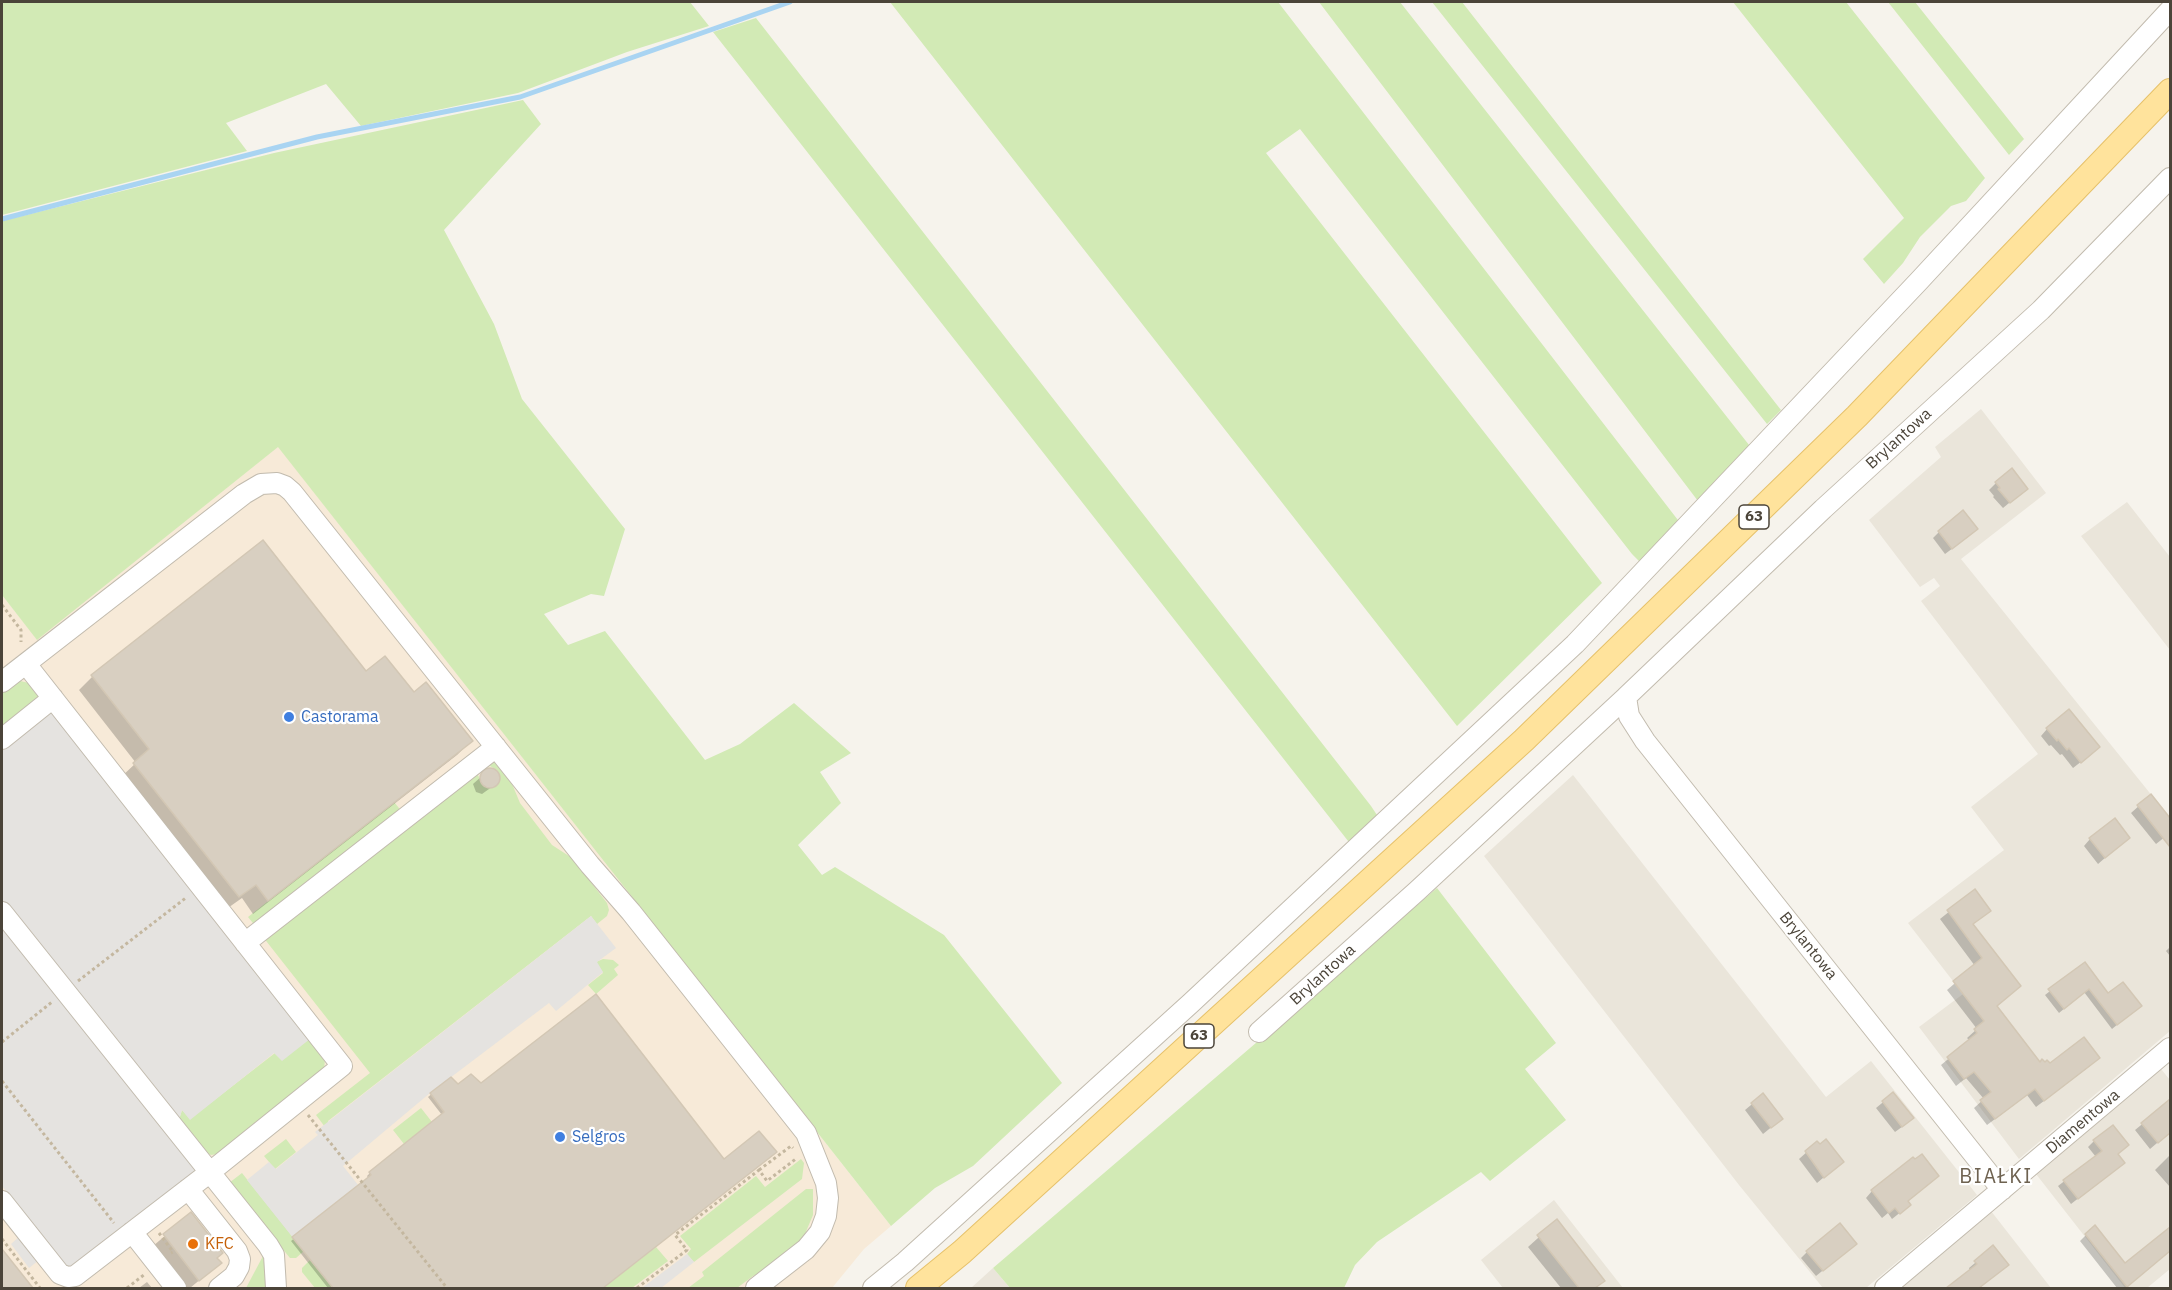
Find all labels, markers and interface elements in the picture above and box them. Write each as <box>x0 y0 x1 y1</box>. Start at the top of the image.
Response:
street label: Brylantowa <box>1862 405 1936 473</box>
road number: 63 <box>1739 505 1769 529</box>
place label: Castorama <box>301 707 379 727</box>
marker: Castorama <box>282 710 296 724</box>
street label: Brylantowa <box>1775 908 1841 984</box>
street label: Brylantowa <box>1286 941 1360 1009</box>
road number: 63 <box>1184 1024 1214 1048</box>
street label: Diamentowa <box>2042 1086 2124 1158</box>
place label: Selgros <box>572 1127 625 1147</box>
marker: Selgros <box>553 1130 567 1144</box>
district label: BIAŁKI <box>1959 1165 2033 1189</box>
place label: KFC <box>205 1234 234 1254</box>
marker: KFC <box>186 1237 200 1251</box>

